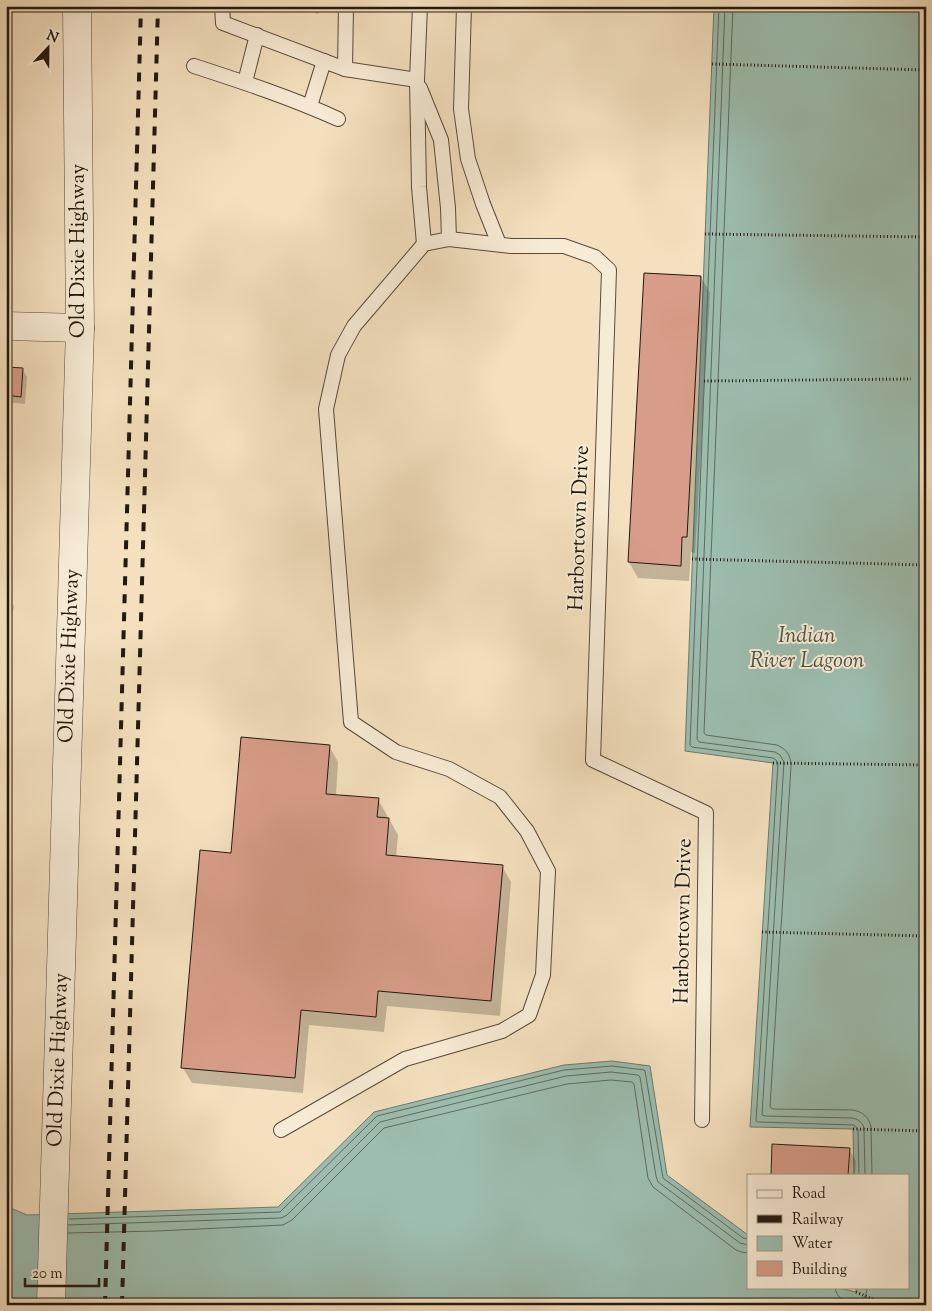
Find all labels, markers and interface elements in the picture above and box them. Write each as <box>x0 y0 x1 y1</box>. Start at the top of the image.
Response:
north arrow <box>22 22 72 72</box>
text: N <box>43 26 61 49</box>
street label: Old Dixie Highway <box>64 163 94 338</box>
street label: Harbortown Drive <box>562 445 598 611</box>
street label: Old Dixie Highway <box>52 568 88 744</box>
water label: Indian River Lagoon <box>750 621 865 678</box>
street label: Harbortown Drive <box>668 838 700 1004</box>
street label: Old Dixie Highway <box>41 972 77 1148</box>
legend <box>747 1174 910 1288</box>
text: Road <box>792 1184 826 1205</box>
text: Railway <box>792 1210 844 1231</box>
text: Water <box>792 1234 833 1255</box>
scale bar <box>25 1256 99 1288</box>
text: Building <box>792 1260 847 1281</box>
text: 20 m <box>32 1264 63 1285</box>

